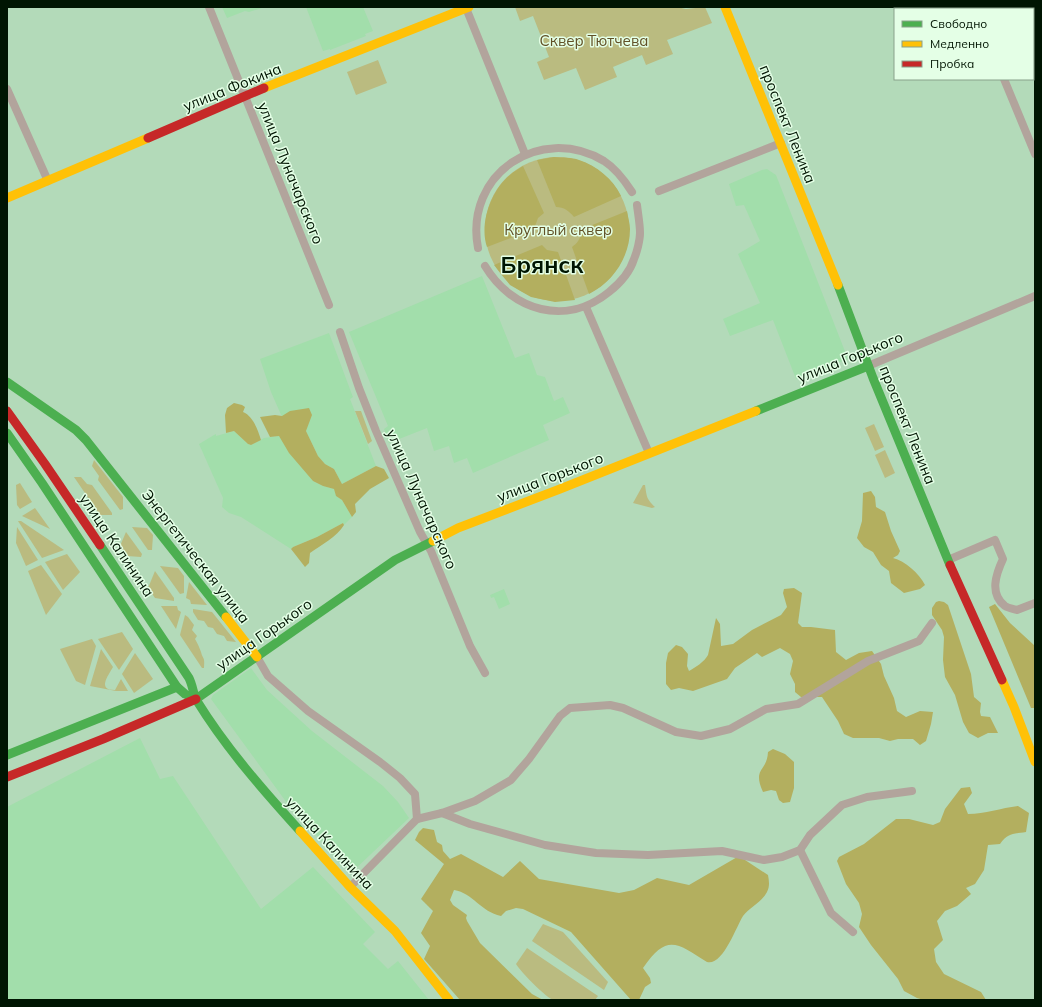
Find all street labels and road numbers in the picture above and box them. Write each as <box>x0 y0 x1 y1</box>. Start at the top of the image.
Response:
street label: улица Фокина <box>180 59 284 115</box>
street label: проспект Ленина <box>756 62 820 186</box>
street label: улица Луначарского <box>254 99 328 247</box>
street label: улица Горького <box>794 327 906 387</box>
street label: проспект Ленина <box>876 363 940 487</box>
street label: улица Луначарского <box>382 426 462 572</box>
street label: улица Горького <box>494 448 606 506</box>
street label: Энергетическая улица <box>138 485 254 627</box>
street label: улица Калинина <box>75 490 159 600</box>
street label: улица Горького <box>212 594 316 674</box>
street label: улица Калинина <box>282 792 378 894</box>

